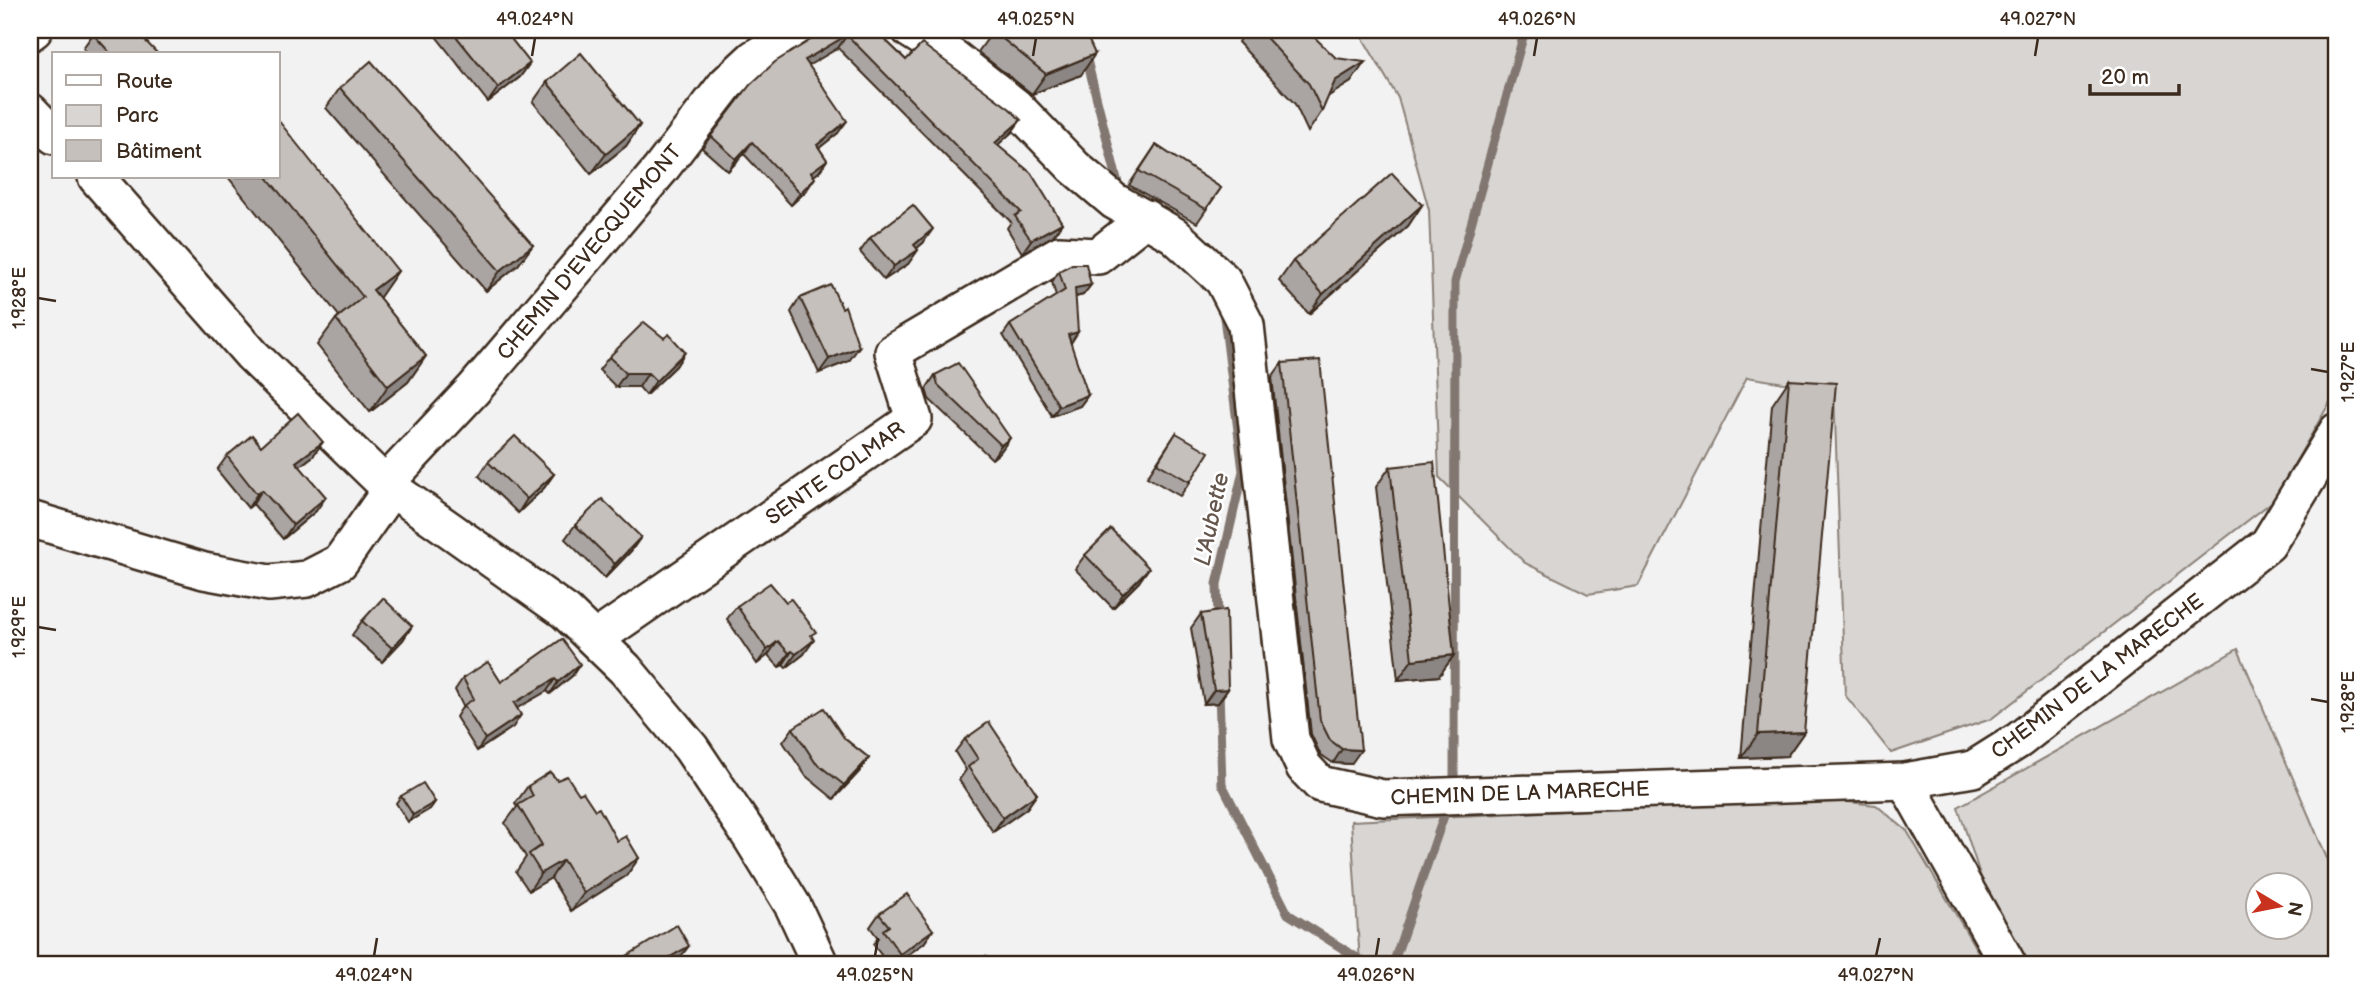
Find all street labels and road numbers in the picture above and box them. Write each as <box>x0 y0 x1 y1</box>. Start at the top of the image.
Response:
street label: CHEMIN D'EVECQUEMONT <box>492 139 687 365</box>
street label: SENTE COLMAR <box>761 416 909 530</box>
street label: CHEMIN DE LA MARECHE <box>1986 588 2208 764</box>
street label: CHEMIN DE LA MARECHE <box>1390 776 1650 811</box>

